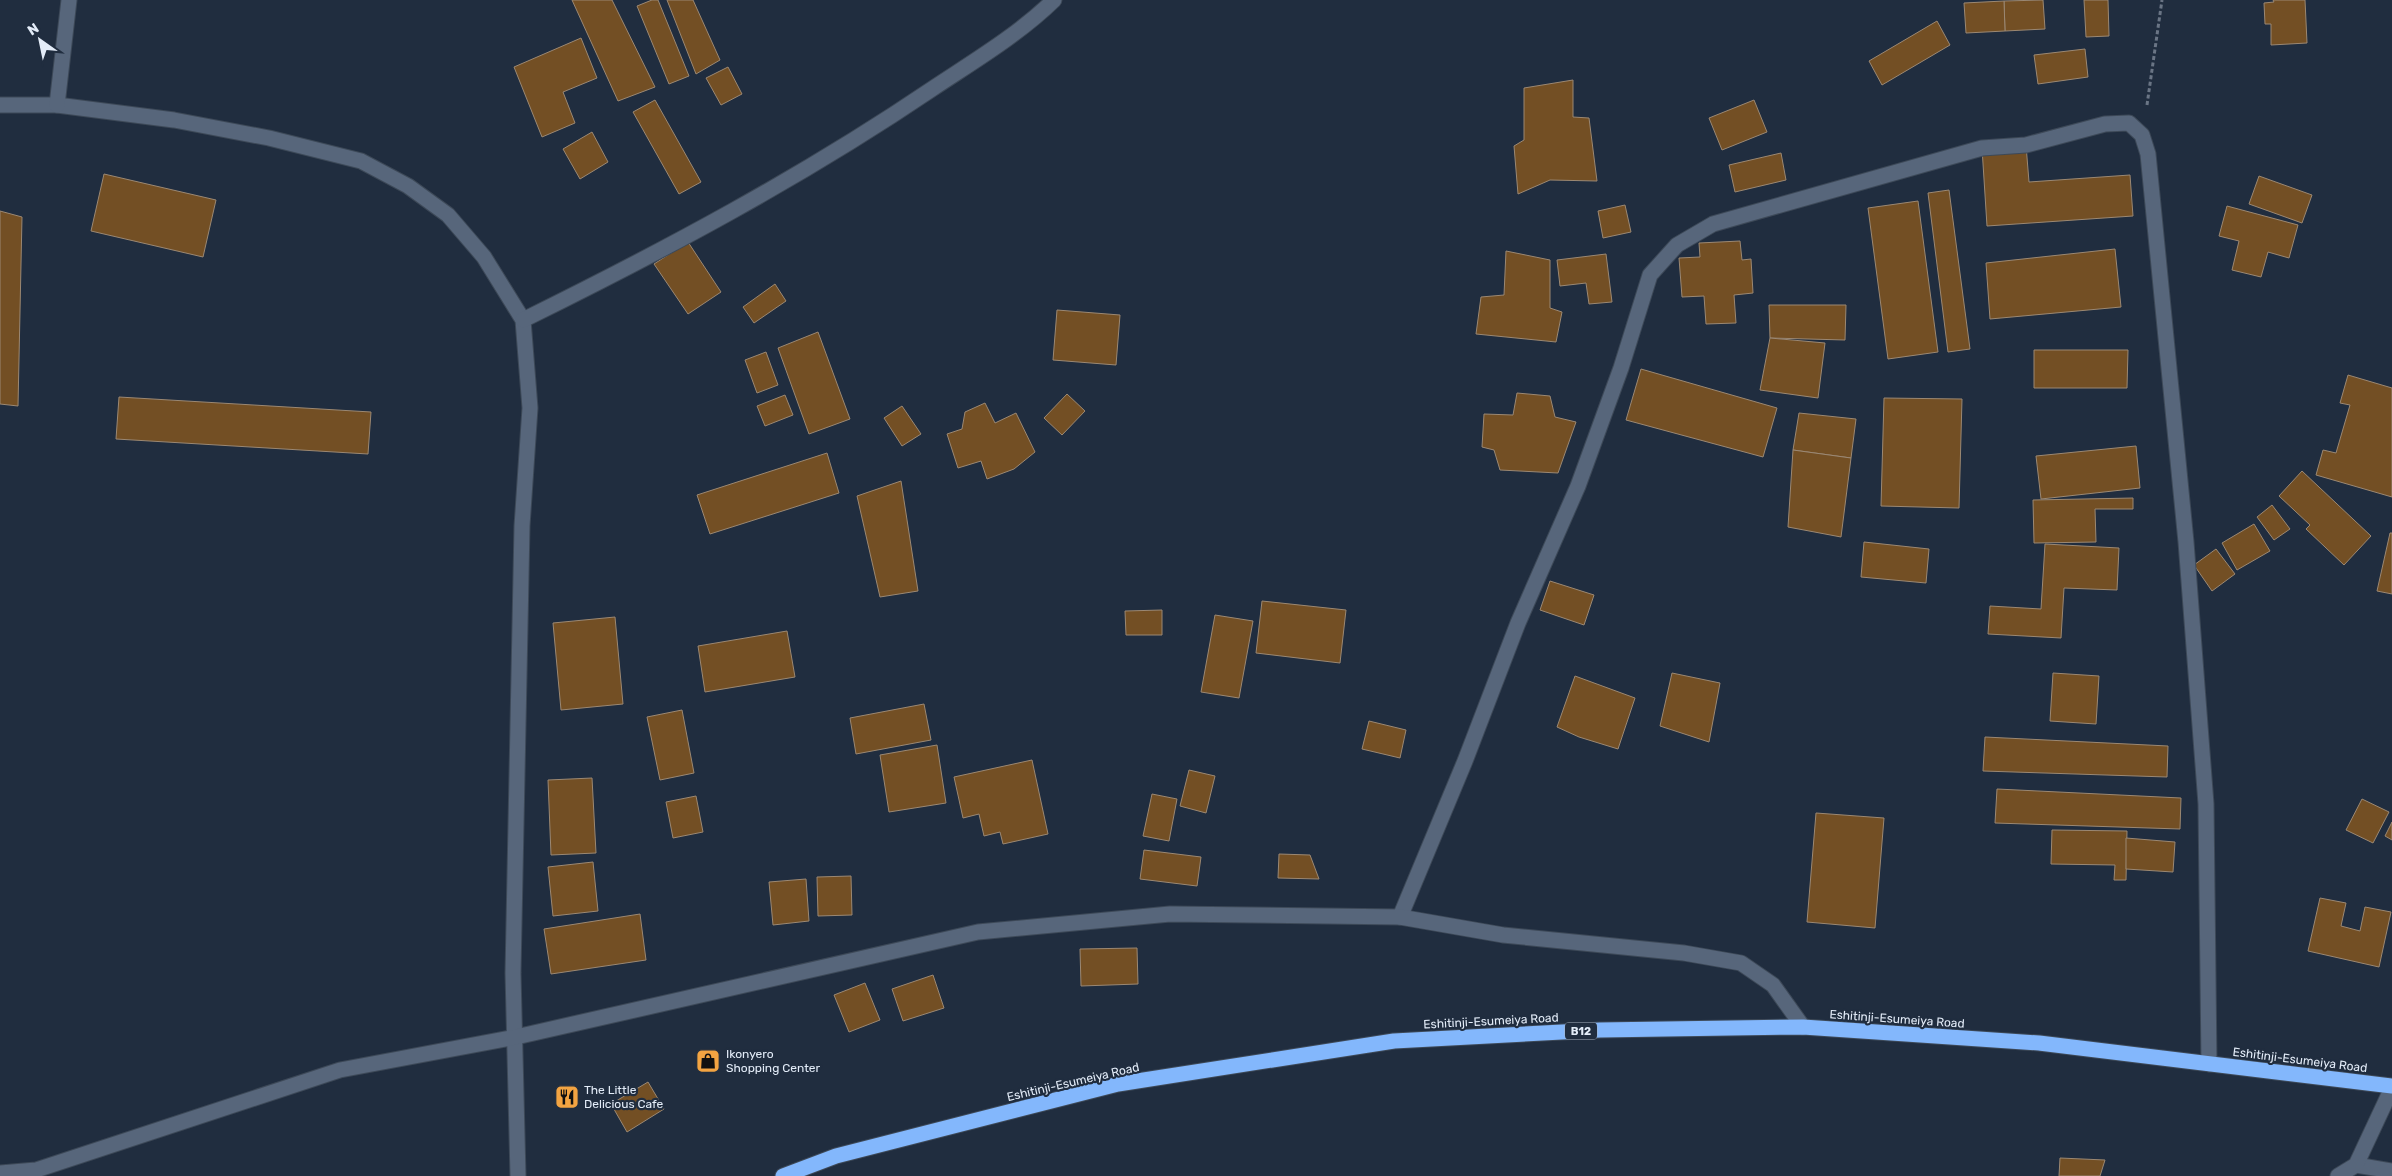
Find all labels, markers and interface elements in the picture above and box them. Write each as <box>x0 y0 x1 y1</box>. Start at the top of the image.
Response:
north arrow <box>15 15 65 65</box>
text: N <box>24 20 42 39</box>
street label: Eshitinji-Esumeiya Road <box>1829 1007 1965 1031</box>
street label: Eshitinji-Esumeiya Road <box>1423 1010 1559 1032</box>
road number: B12 <box>1565 1022 1597 1040</box>
street label: Eshitinji-Esumeiya Road <box>2232 1045 2368 1075</box>
place label: Ikonyero Shopping Center <box>726 1047 821 1075</box>
shop icon: Ikonyero Shopping Center <box>695 1048 721 1074</box>
street label: Eshitinji-Esumeiya Road <box>1005 1060 1141 1104</box>
place label: The Little Delicious Cafe <box>584 1083 664 1111</box>
restaurant icon: The Little Delicious Cafe <box>554 1084 580 1110</box>

